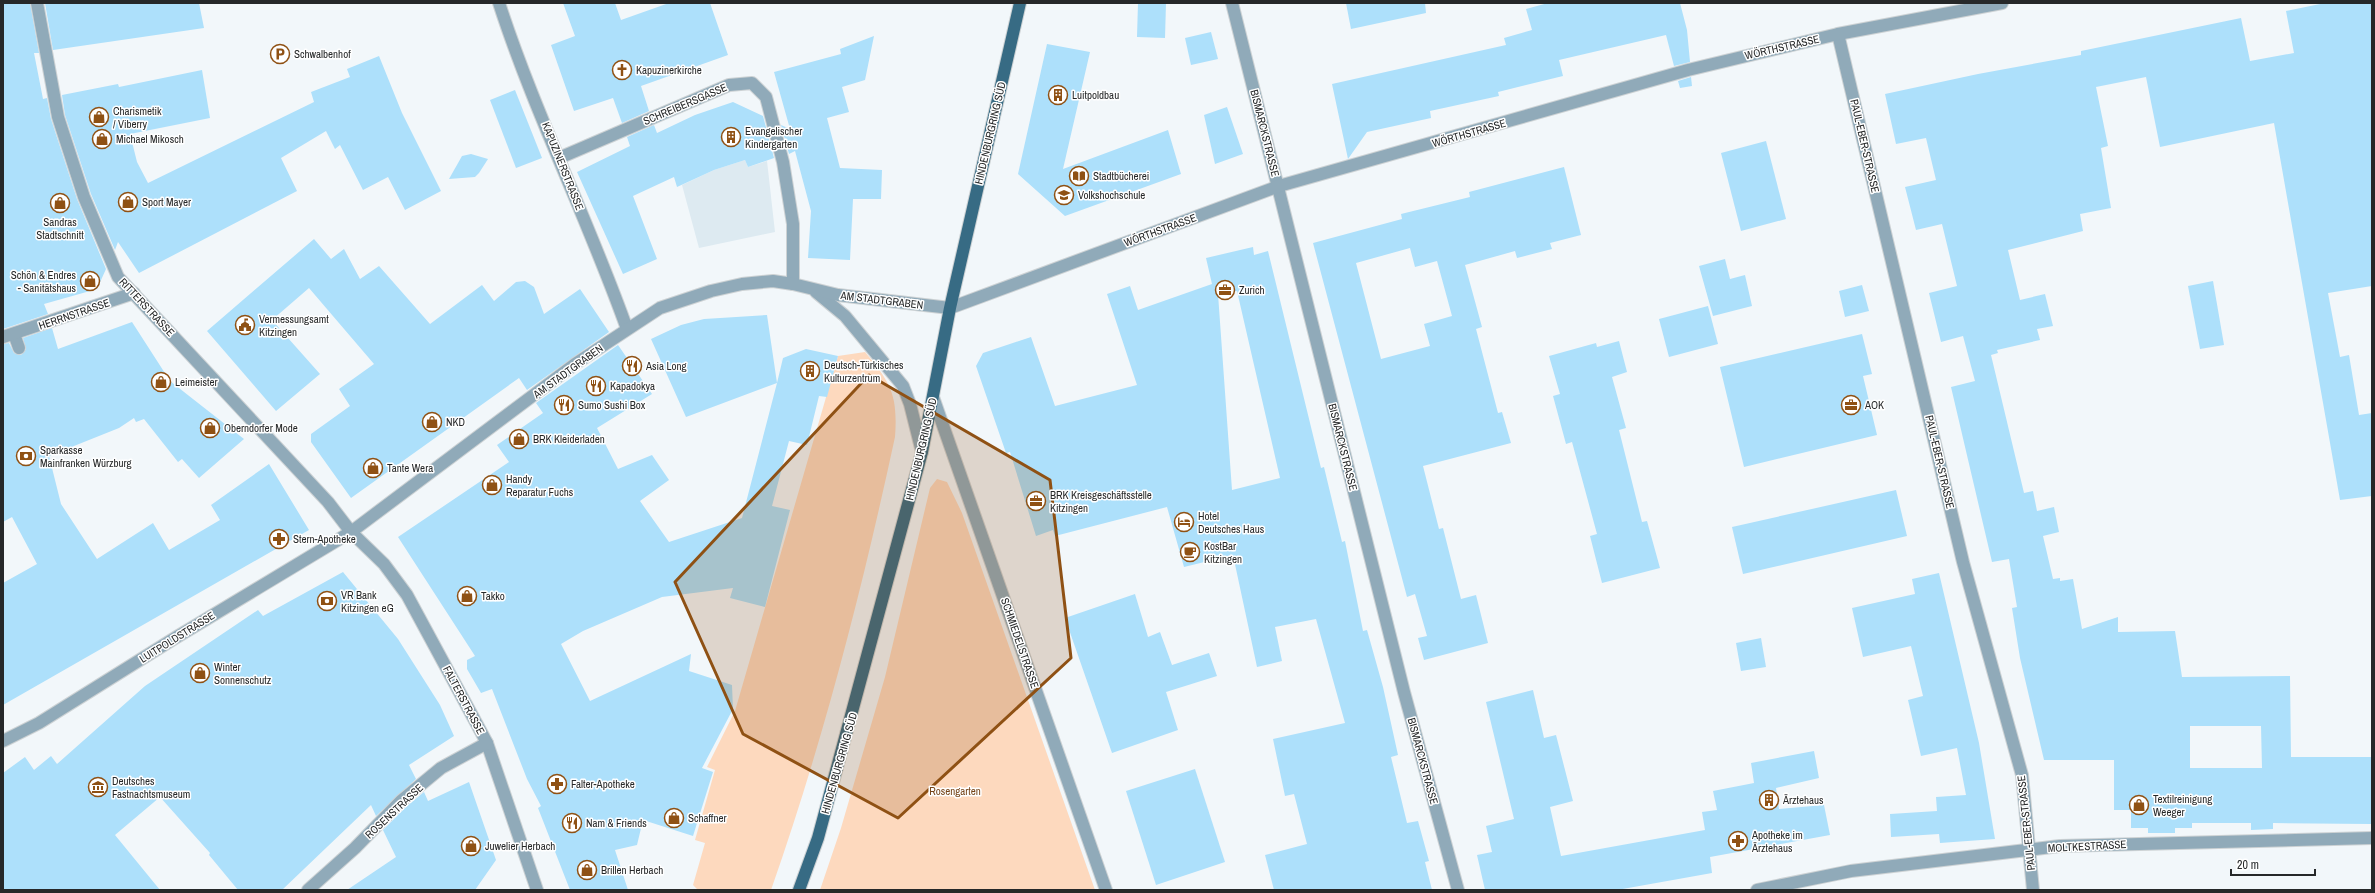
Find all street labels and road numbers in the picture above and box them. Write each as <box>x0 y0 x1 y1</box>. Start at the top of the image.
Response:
street label: WÖRTHSTRASSE <box>1743 32 1821 62</box>
street label: SCHREIBERSGASSE <box>641 80 729 128</box>
street label: HINDENBURGRING SÜD <box>971 80 1009 186</box>
street label: BISMARCKSTRASSE <box>1247 88 1283 178</box>
street label: PAUL-EBER-STRASSE <box>1847 98 1883 194</box>
street label: WÖRTHSTRASSE <box>1431 116 1507 150</box>
street label: KAPUZINERSTRASSE <box>539 120 587 212</box>
street label: WÖRTHSTRASSE <box>1122 210 1198 250</box>
street label: RITTERSTRASSE <box>116 275 178 339</box>
street label: AM STADTGRABEN <box>839 288 924 312</box>
street label: HERRNSTRASSE <box>37 295 111 333</box>
street label: AM STADTGRABEN <box>529 341 606 402</box>
street label: HINDENBURGRING SÜD <box>902 396 940 502</box>
street label: BISMARCKSTRASSE <box>1325 402 1361 492</box>
street label: PAUL-EBER-STRASSE <box>1922 414 1958 510</box>
street label: SCHMIEDELSTRASSE <box>998 596 1042 690</box>
street label: LUITPOLDSTRASSE <box>137 608 217 666</box>
street label: FALTERSTRASSE <box>440 663 488 737</box>
street label: HINDENBURGRING SÜD <box>818 711 860 815</box>
street label: BISMARCKSTRASSE <box>1405 716 1441 806</box>
street label: PAUL-EBER-STRASSE <box>2014 775 2038 871</box>
street label: ROSENSTRASSE <box>362 781 426 841</box>
street label: MOLTKESTRASSE <box>2047 837 2127 855</box>

